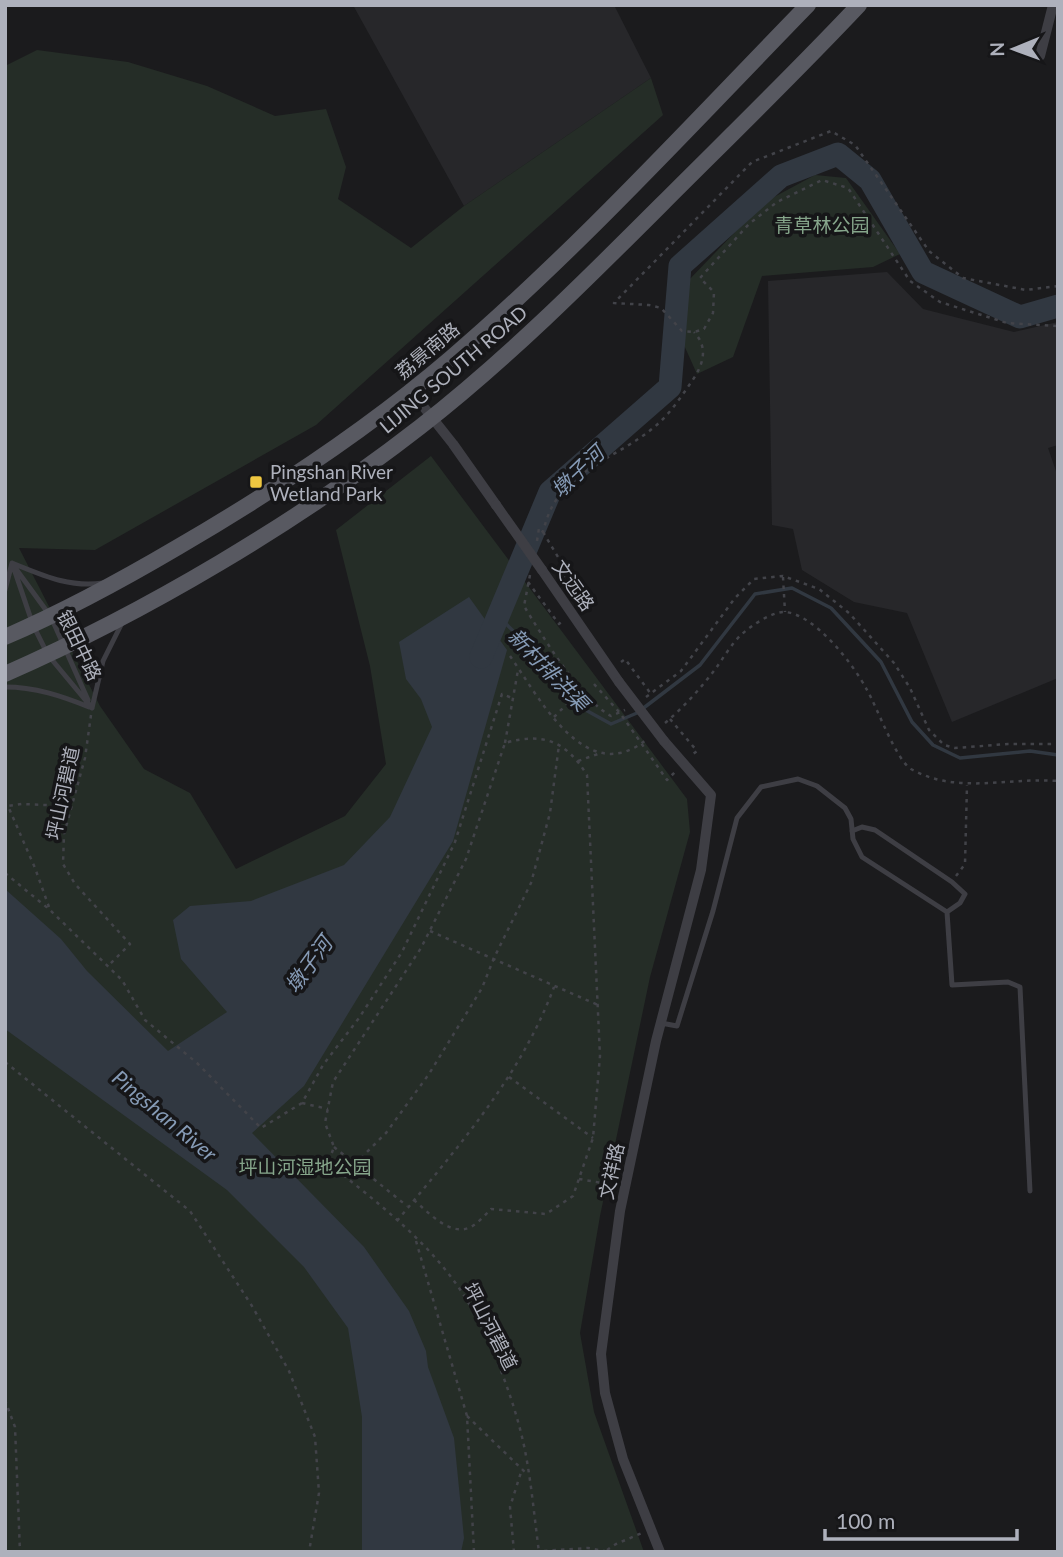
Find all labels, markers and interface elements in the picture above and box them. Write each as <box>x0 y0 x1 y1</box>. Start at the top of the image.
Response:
north arrow <box>979 14 1049 84</box>
text: N <box>985 42 1008 57</box>
park label: 青草林公园 <box>774 213 870 236</box>
street label: LIJING SOUTH ROAD <box>374 301 532 437</box>
street label: 荔景南路 <box>390 317 464 383</box>
water label: 墩子河 <box>546 437 611 502</box>
place label: Pingshan River Wetland Park <box>270 460 393 505</box>
marker: Pingshan River Wetland Park <box>248 474 264 490</box>
street label: 文远路 <box>548 555 600 615</box>
street label: 银田中路 <box>53 606 107 684</box>
water label: 新村排洪渠 <box>504 623 597 718</box>
street label: 坪山河碧道 <box>41 744 83 842</box>
water label: 墩子河 <box>279 928 339 997</box>
water label: Pingshan River <box>108 1064 223 1166</box>
street label: 文祥路 <box>594 1141 628 1201</box>
park label: 坪山河湿地公园 <box>238 1155 372 1178</box>
street label: 坪山河碧道 <box>459 1278 523 1374</box>
scale bar <box>825 1498 1018 1542</box>
text: 100 m <box>836 1508 895 1533</box>

